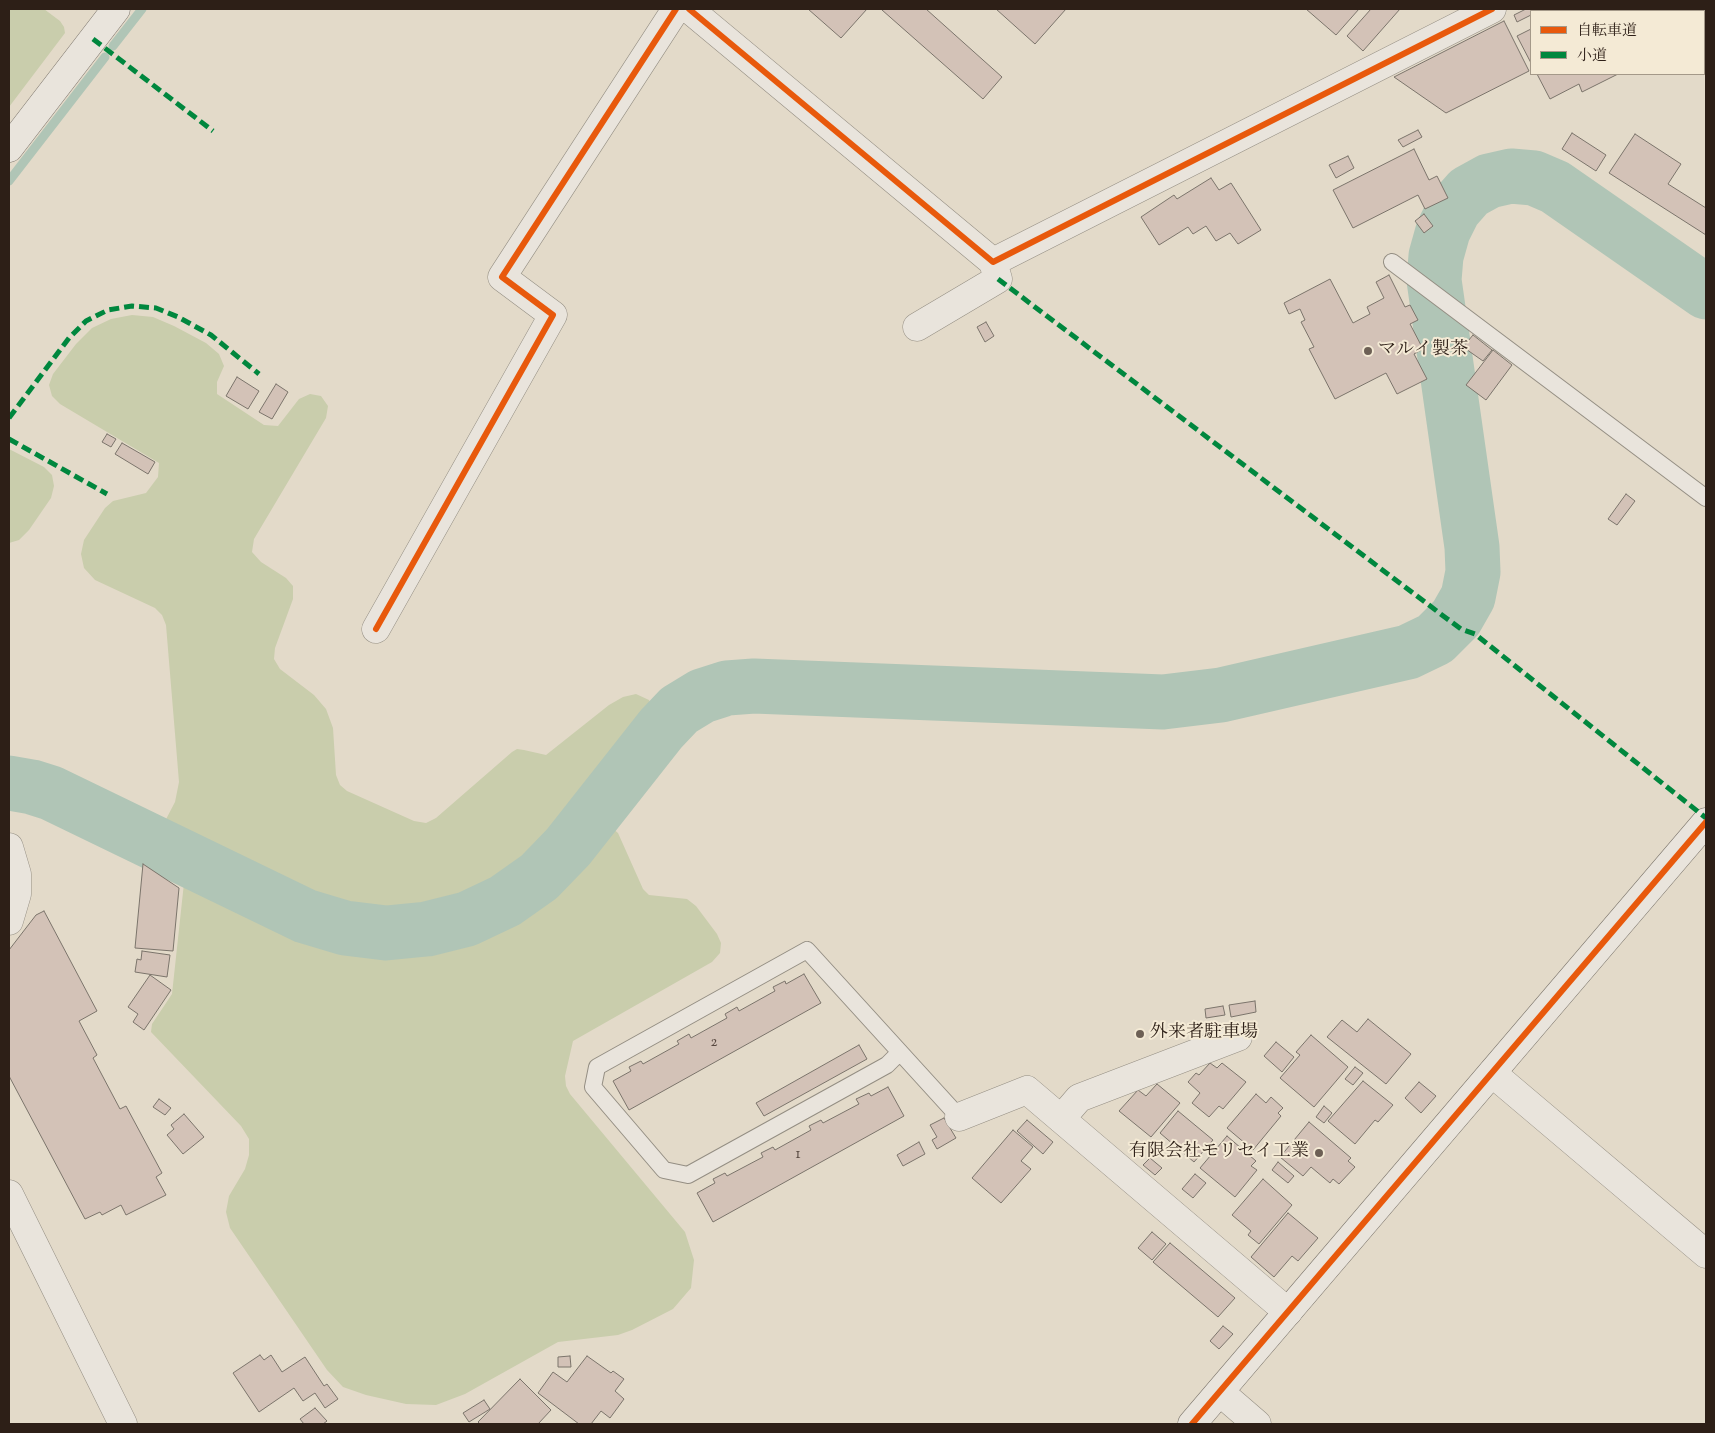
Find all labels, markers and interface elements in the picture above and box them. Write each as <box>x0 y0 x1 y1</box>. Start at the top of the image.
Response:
legend <box>1530 10 1705 75</box>
text: 自転車道 <box>1577 21 1637 42</box>
text: 小道 <box>1577 46 1607 67</box>
place label: マルイ製茶 <box>1378 340 1468 362</box>
marker: マルイ製茶 <box>1362 345 1374 357</box>
place label: 外来者駐車場 <box>1150 1023 1258 1045</box>
marker: 外来者駐車場 <box>1134 1028 1146 1040</box>
house number: 2 <box>710 1034 718 1052</box>
place label: 有限会社モリセイ工業 <box>1129 1142 1309 1164</box>
house number: 1 <box>795 1146 801 1164</box>
marker: 有限会社モリセイ工業 <box>1313 1147 1325 1159</box>

